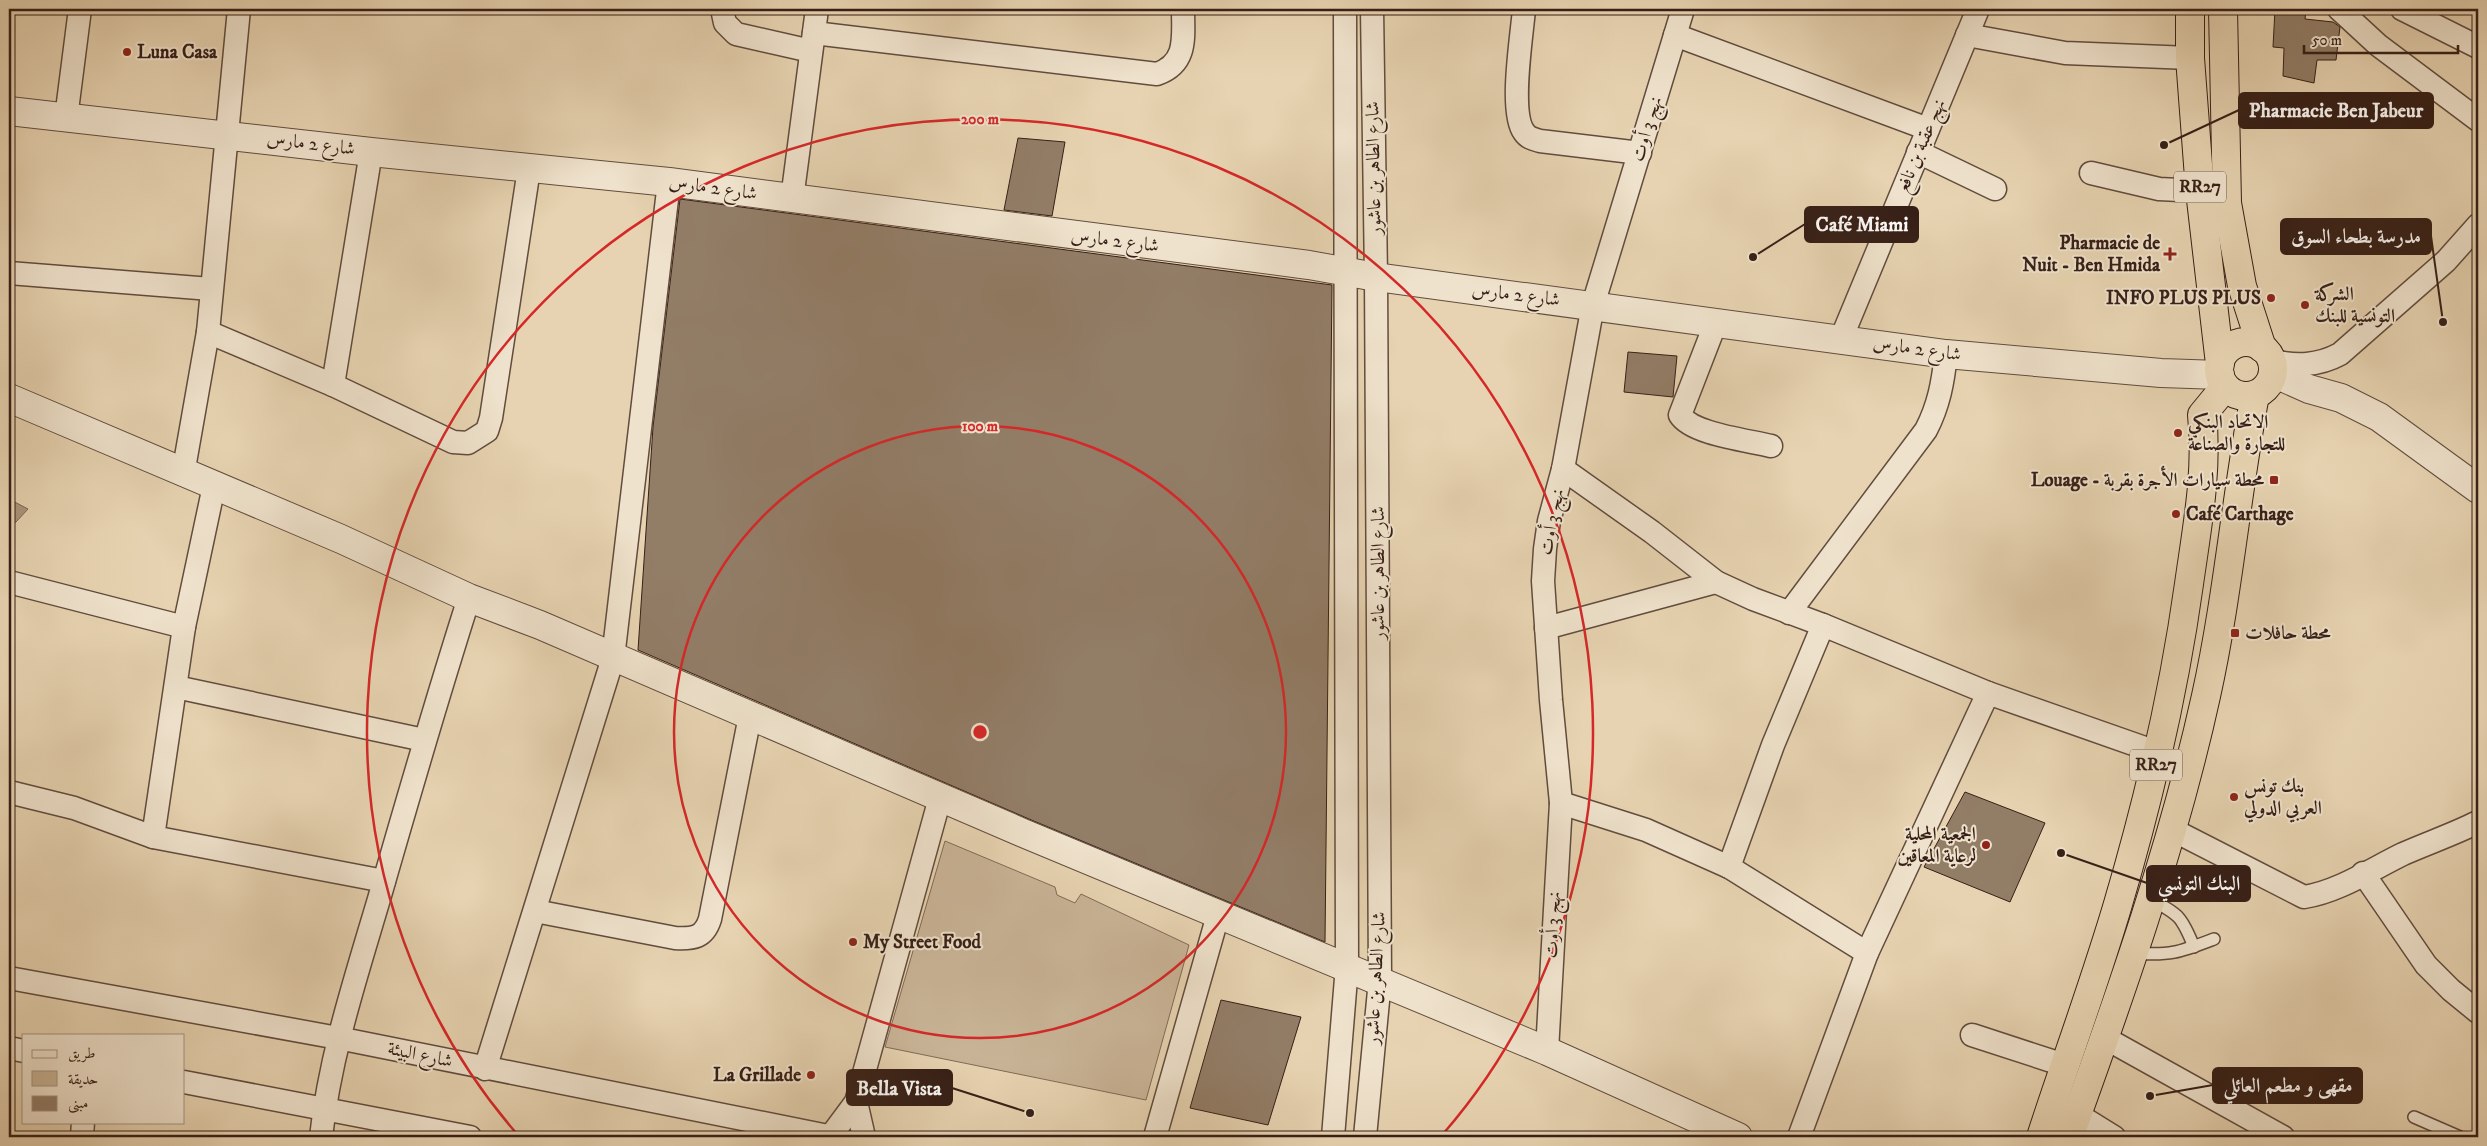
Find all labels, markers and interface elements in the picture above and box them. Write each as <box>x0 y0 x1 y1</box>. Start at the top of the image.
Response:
scale bar <box>2304 22 2458 54</box>
text: 50 m <box>2312 31 2342 50</box>
place label: Luna Casa <box>137 41 218 64</box>
marker: Luna Casa <box>121 46 133 58</box>
street label: نهج 3 أوت <box>1624 93 1673 166</box>
callout: Pharmacie Ben Jabeur <box>2239 93 2433 128</box>
street label: نهج عقبة بن نافع <box>1891 96 1956 198</box>
text: Pharmacie Ben Jabeur <box>2249 99 2424 124</box>
street label: شارع الطاهر بن عاشور <box>1361 101 1390 237</box>
text: 200 m <box>961 110 1000 129</box>
street label: شارع 2 مارس <box>265 127 356 164</box>
street label: شارع 2 مارس <box>667 170 758 209</box>
road number: RR27 <box>2174 172 2226 202</box>
callout: Café Miami <box>1805 207 1918 242</box>
text: Café Miami <box>1816 213 1908 238</box>
callout: مدرسة بطحاء السوق <box>2281 219 2431 254</box>
street label: شارع 2 مارس <box>1069 224 1160 261</box>
text: مدرسة بطحاء السوق <box>2291 225 2421 250</box>
place label: Pharmacie de Nuit - Ben Hmida <box>2022 232 2161 277</box>
marker: Pharmacie de Nuit - Ben Hmida <box>2164 248 2176 260</box>
street label: شارع 2 مارس <box>1470 278 1561 315</box>
place label: الشركة التونسية للبنك <box>2314 282 2395 328</box>
place label: INFO PLUS PLUS <box>2106 287 2261 310</box>
marker: INFO PLUS PLUS <box>2265 292 2277 304</box>
marker: الشركة التونسية للبنك <box>2299 299 2311 311</box>
street label: شارع 2 مارس <box>1871 331 1962 370</box>
place label: الاتحاد البنكي للتجارة والصناعة <box>2188 411 2285 456</box>
text: 100 m <box>962 417 999 436</box>
marker: الاتحاد البنكي للتجارة والصناعة <box>2172 427 2184 439</box>
place label: Louage - محطة سيارات الأجرة بقربة <box>2031 465 2265 492</box>
marker: Louage - محطة سيارات الأجرة بقربة <box>2268 474 2280 486</box>
street label: نهج 3 أوت <box>1532 486 1575 558</box>
place label: Café Carthage <box>2186 503 2294 526</box>
street label: شارع الطاهر بن عاشور <box>1367 506 1393 642</box>
marker: Café Carthage <box>2170 508 2182 520</box>
place label: محطة حافلات <box>2245 622 2331 645</box>
marker: محطة حافلات <box>2229 627 2241 639</box>
centre of rings <box>971 723 989 741</box>
road number: RR27 <box>2130 750 2182 780</box>
place label: بنك تونس العربي الدولي <box>2243 775 2322 823</box>
marker: بنك تونس العربي الدولي <box>2228 791 2240 803</box>
place label: الجمعية المحلية لرعاية المعاقين <box>1897 823 1976 868</box>
marker: الجمعية المحلية لرعاية المعاقين <box>1980 839 1992 851</box>
callout: البنك التونسي <box>2147 866 2250 901</box>
text: البنك التونسي <box>2158 872 2240 902</box>
street label: نهج 3 أوت <box>1538 891 1571 959</box>
street label: شارع الطاهر بن عاشور <box>1361 911 1394 1047</box>
place label: My Street Food <box>863 931 982 954</box>
marker: My Street Food <box>847 936 859 948</box>
legend <box>22 1034 185 1124</box>
street label: شارع البيئة <box>385 1037 454 1076</box>
text: طريق <box>68 1044 95 1063</box>
place label: La Grillade <box>713 1064 801 1087</box>
callout: مقهى و مطعم العائلي <box>2213 1068 2362 1103</box>
marker: La Grillade <box>805 1069 817 1081</box>
text: حديقة <box>68 1070 98 1089</box>
callout: Bella Vista <box>847 1070 952 1105</box>
text: مقهى و مطعم العائلي <box>2222 1074 2353 1105</box>
text: Bella Vista <box>857 1077 942 1102</box>
text: مبنى <box>68 1094 88 1114</box>

